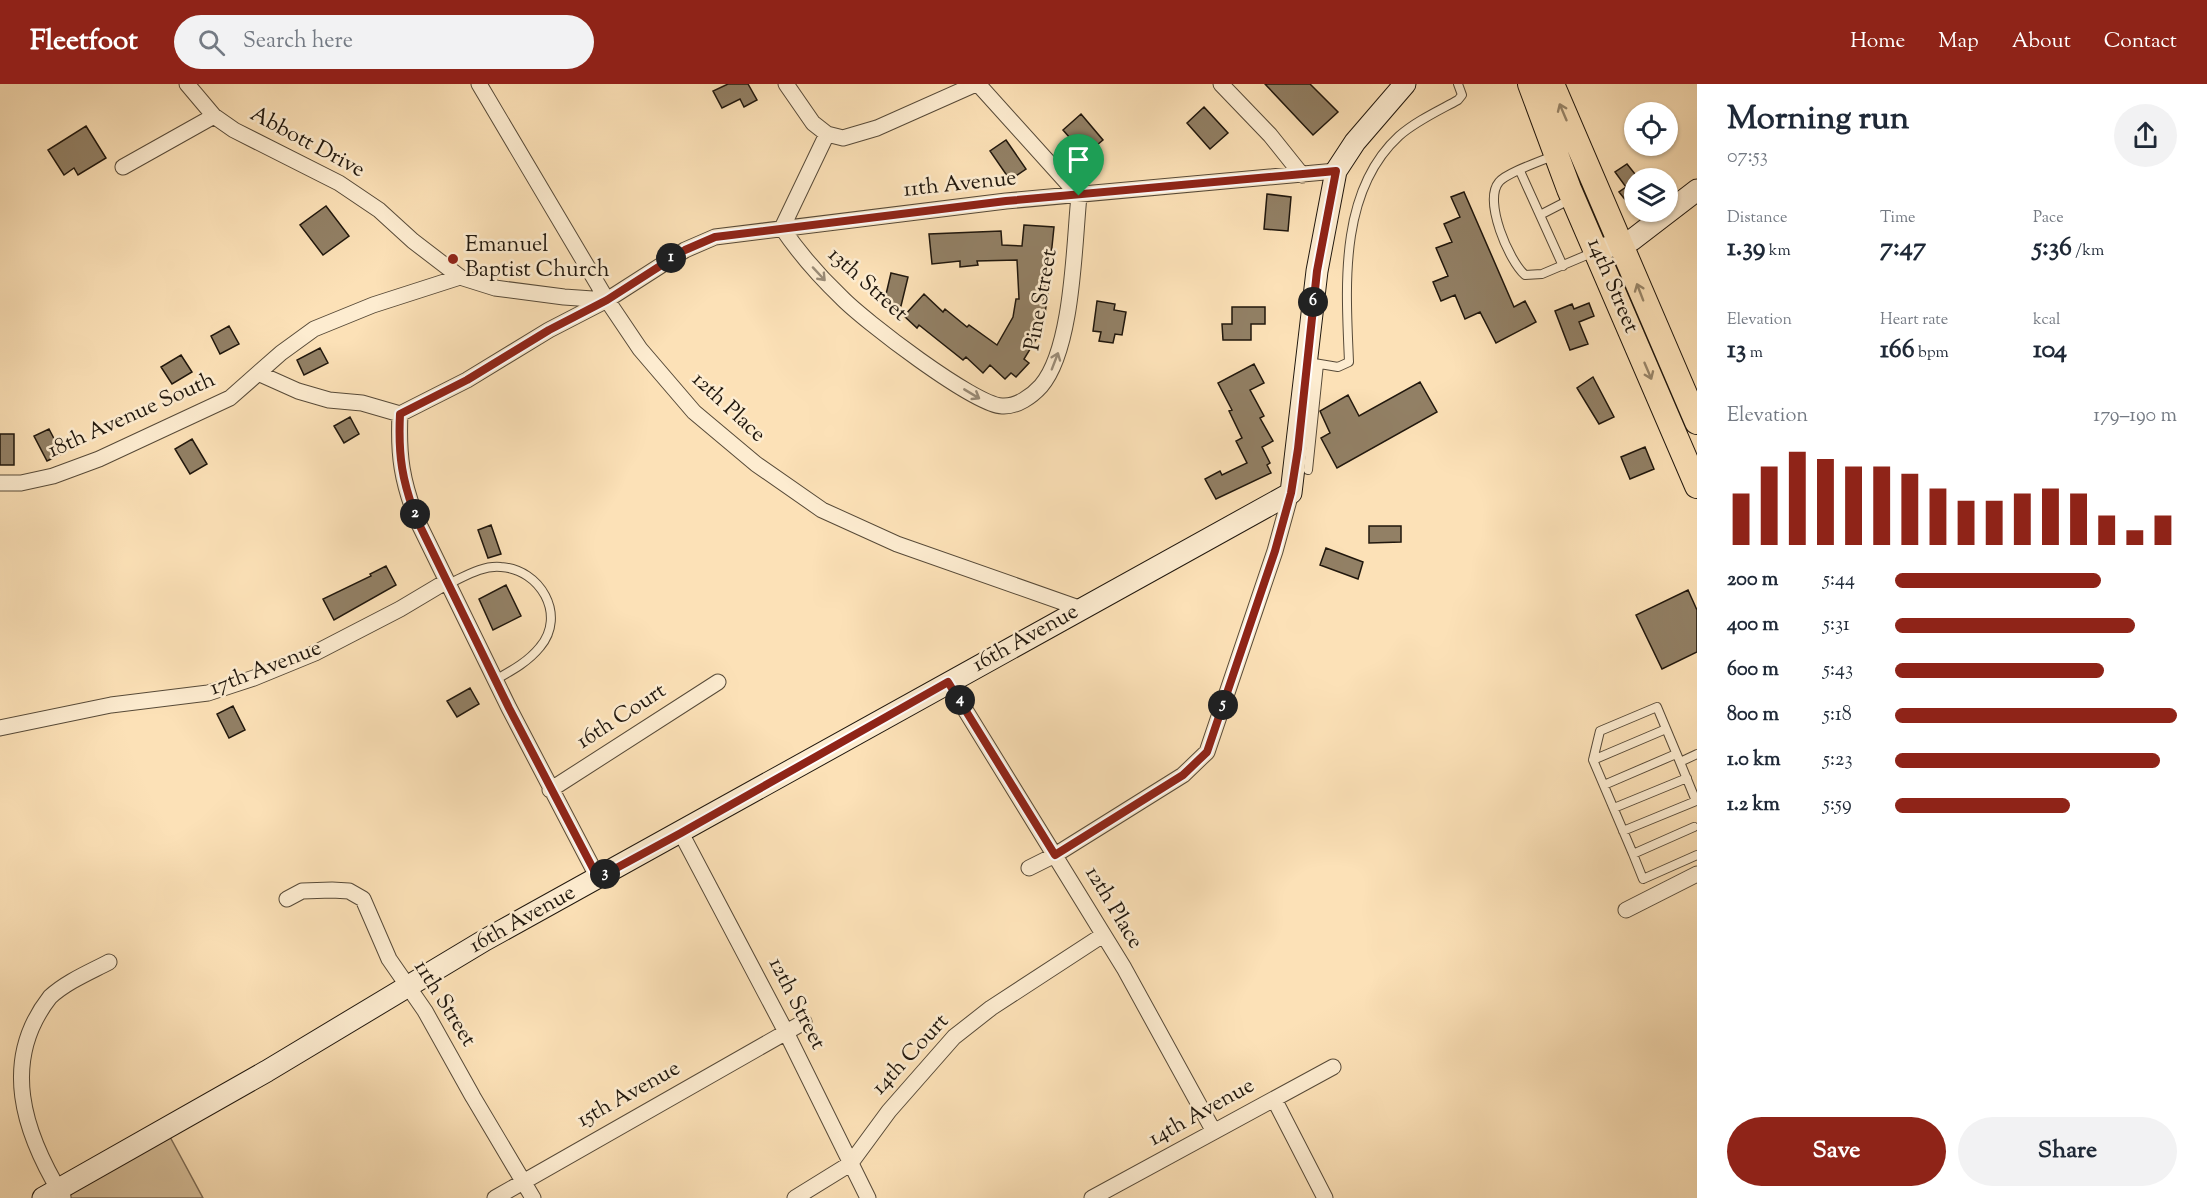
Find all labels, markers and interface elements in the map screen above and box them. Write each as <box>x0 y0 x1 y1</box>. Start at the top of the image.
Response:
search box <box>174 15 594 69</box>
text: Fleetfoot <box>30 22 138 62</box>
icon: search <box>195 26 228 59</box>
text: Search here <box>243 26 353 58</box>
text: Home <box>1850 27 1905 57</box>
text: Map <box>1938 27 1979 57</box>
text: About <box>2012 27 2071 57</box>
text: Contact <box>2104 27 2177 57</box>
text: Morning run <box>1727 96 1909 144</box>
street label: Abbott Drive <box>244 99 370 187</box>
map controls <box>1624 102 1678 222</box>
button: locate <box>1624 102 1678 156</box>
one-way arrow <box>1557 104 1568 122</box>
button: share <box>2114 104 2177 167</box>
pin <box>1053 134 1104 196</box>
icon: arrive <box>1062 143 1095 176</box>
text: 07:53 <box>1727 143 1768 172</box>
street label: 11th Avenue <box>902 163 1018 207</box>
button: layers <box>1624 168 1678 222</box>
text: Distance <box>1727 207 1787 230</box>
text: Time <box>1880 207 1916 230</box>
text: Pace <box>2033 207 2064 230</box>
place label: Emanuel Baptist Church <box>465 230 610 287</box>
text: 1.39 <box>1727 230 1765 267</box>
text: 7:47 <box>1880 230 1926 267</box>
text: 5:36 <box>2033 230 2072 267</box>
street label: 14th Street <box>1578 234 1647 339</box>
street label: 13th Street <box>820 240 915 330</box>
text: km <box>1765 240 1791 263</box>
text: /km <box>2072 240 2104 263</box>
pin: 1 <box>656 243 686 273</box>
text: 1 <box>668 246 674 269</box>
street label: Pine Street <box>1017 246 1067 353</box>
marker: Emanuel Baptist Church <box>446 252 460 266</box>
one-way arrow <box>811 266 826 281</box>
one-way arrow <box>1634 283 1645 301</box>
pin: 6 <box>1298 287 1328 317</box>
text: 6 <box>1309 290 1317 313</box>
text: Elevation <box>1727 309 1792 332</box>
text: Heart rate <box>1880 309 1948 332</box>
text: kcal <box>2033 309 2061 332</box>
text: 13 <box>1727 332 1746 369</box>
text: 166 <box>1880 332 1915 369</box>
text: 104 <box>2033 332 2067 369</box>
text: m <box>1746 342 1763 365</box>
text: bpm <box>1915 342 1949 365</box>
one-way arrow <box>1050 352 1061 370</box>
one-way arrow <box>1643 362 1654 380</box>
street label: 18th Avenue South <box>43 365 221 467</box>
street label: 12th Place <box>684 365 772 451</box>
one-way arrow <box>963 388 980 400</box>
text: Elevation <box>1727 402 1808 431</box>
text: 179–190 m <box>2093 402 2177 431</box>
pin: 2 <box>400 499 430 529</box>
text: 2 <box>411 502 419 525</box>
text: 200 m <box>1727 566 1778 595</box>
text: 5:44 <box>1823 566 1855 595</box>
street label: 16th Avenue <box>967 597 1085 681</box>
text: 400 m <box>1727 611 1779 640</box>
text: 5:31 <box>1823 611 1850 640</box>
street label: 17th Avenue <box>206 633 326 705</box>
text: 600 m <box>1727 656 1779 685</box>
text: 5:43 <box>1823 656 1853 685</box>
street label: 16th Court <box>571 676 673 758</box>
pin: 4 <box>945 685 975 715</box>
text: 4 <box>956 688 964 711</box>
pin: 5 <box>1208 690 1238 720</box>
text: 5 <box>1220 693 1226 716</box>
text: 800 m <box>1727 701 1779 730</box>
text: 5:18 <box>1823 701 1852 730</box>
text: 1.0 km <box>1727 746 1781 775</box>
text: 5:23 <box>1823 746 1852 775</box>
text: 1.2 km <box>1727 791 1780 820</box>
text: 5:59 <box>1823 791 1852 820</box>
pin: 3 <box>590 859 620 889</box>
street label: 12th Place <box>1076 861 1150 955</box>
text: 3 <box>602 862 608 885</box>
street label: 16th Avenue <box>464 878 582 962</box>
street label: 12th Street <box>759 952 833 1056</box>
street label: 11th Street <box>405 954 483 1054</box>
street label: 14th Court <box>865 1007 957 1103</box>
street label: 15th Avenue <box>572 1053 686 1137</box>
street label: 14th Avenue <box>1143 1071 1261 1155</box>
button: Save <box>1727 1117 1946 1186</box>
button: Share <box>1958 1117 2177 1186</box>

